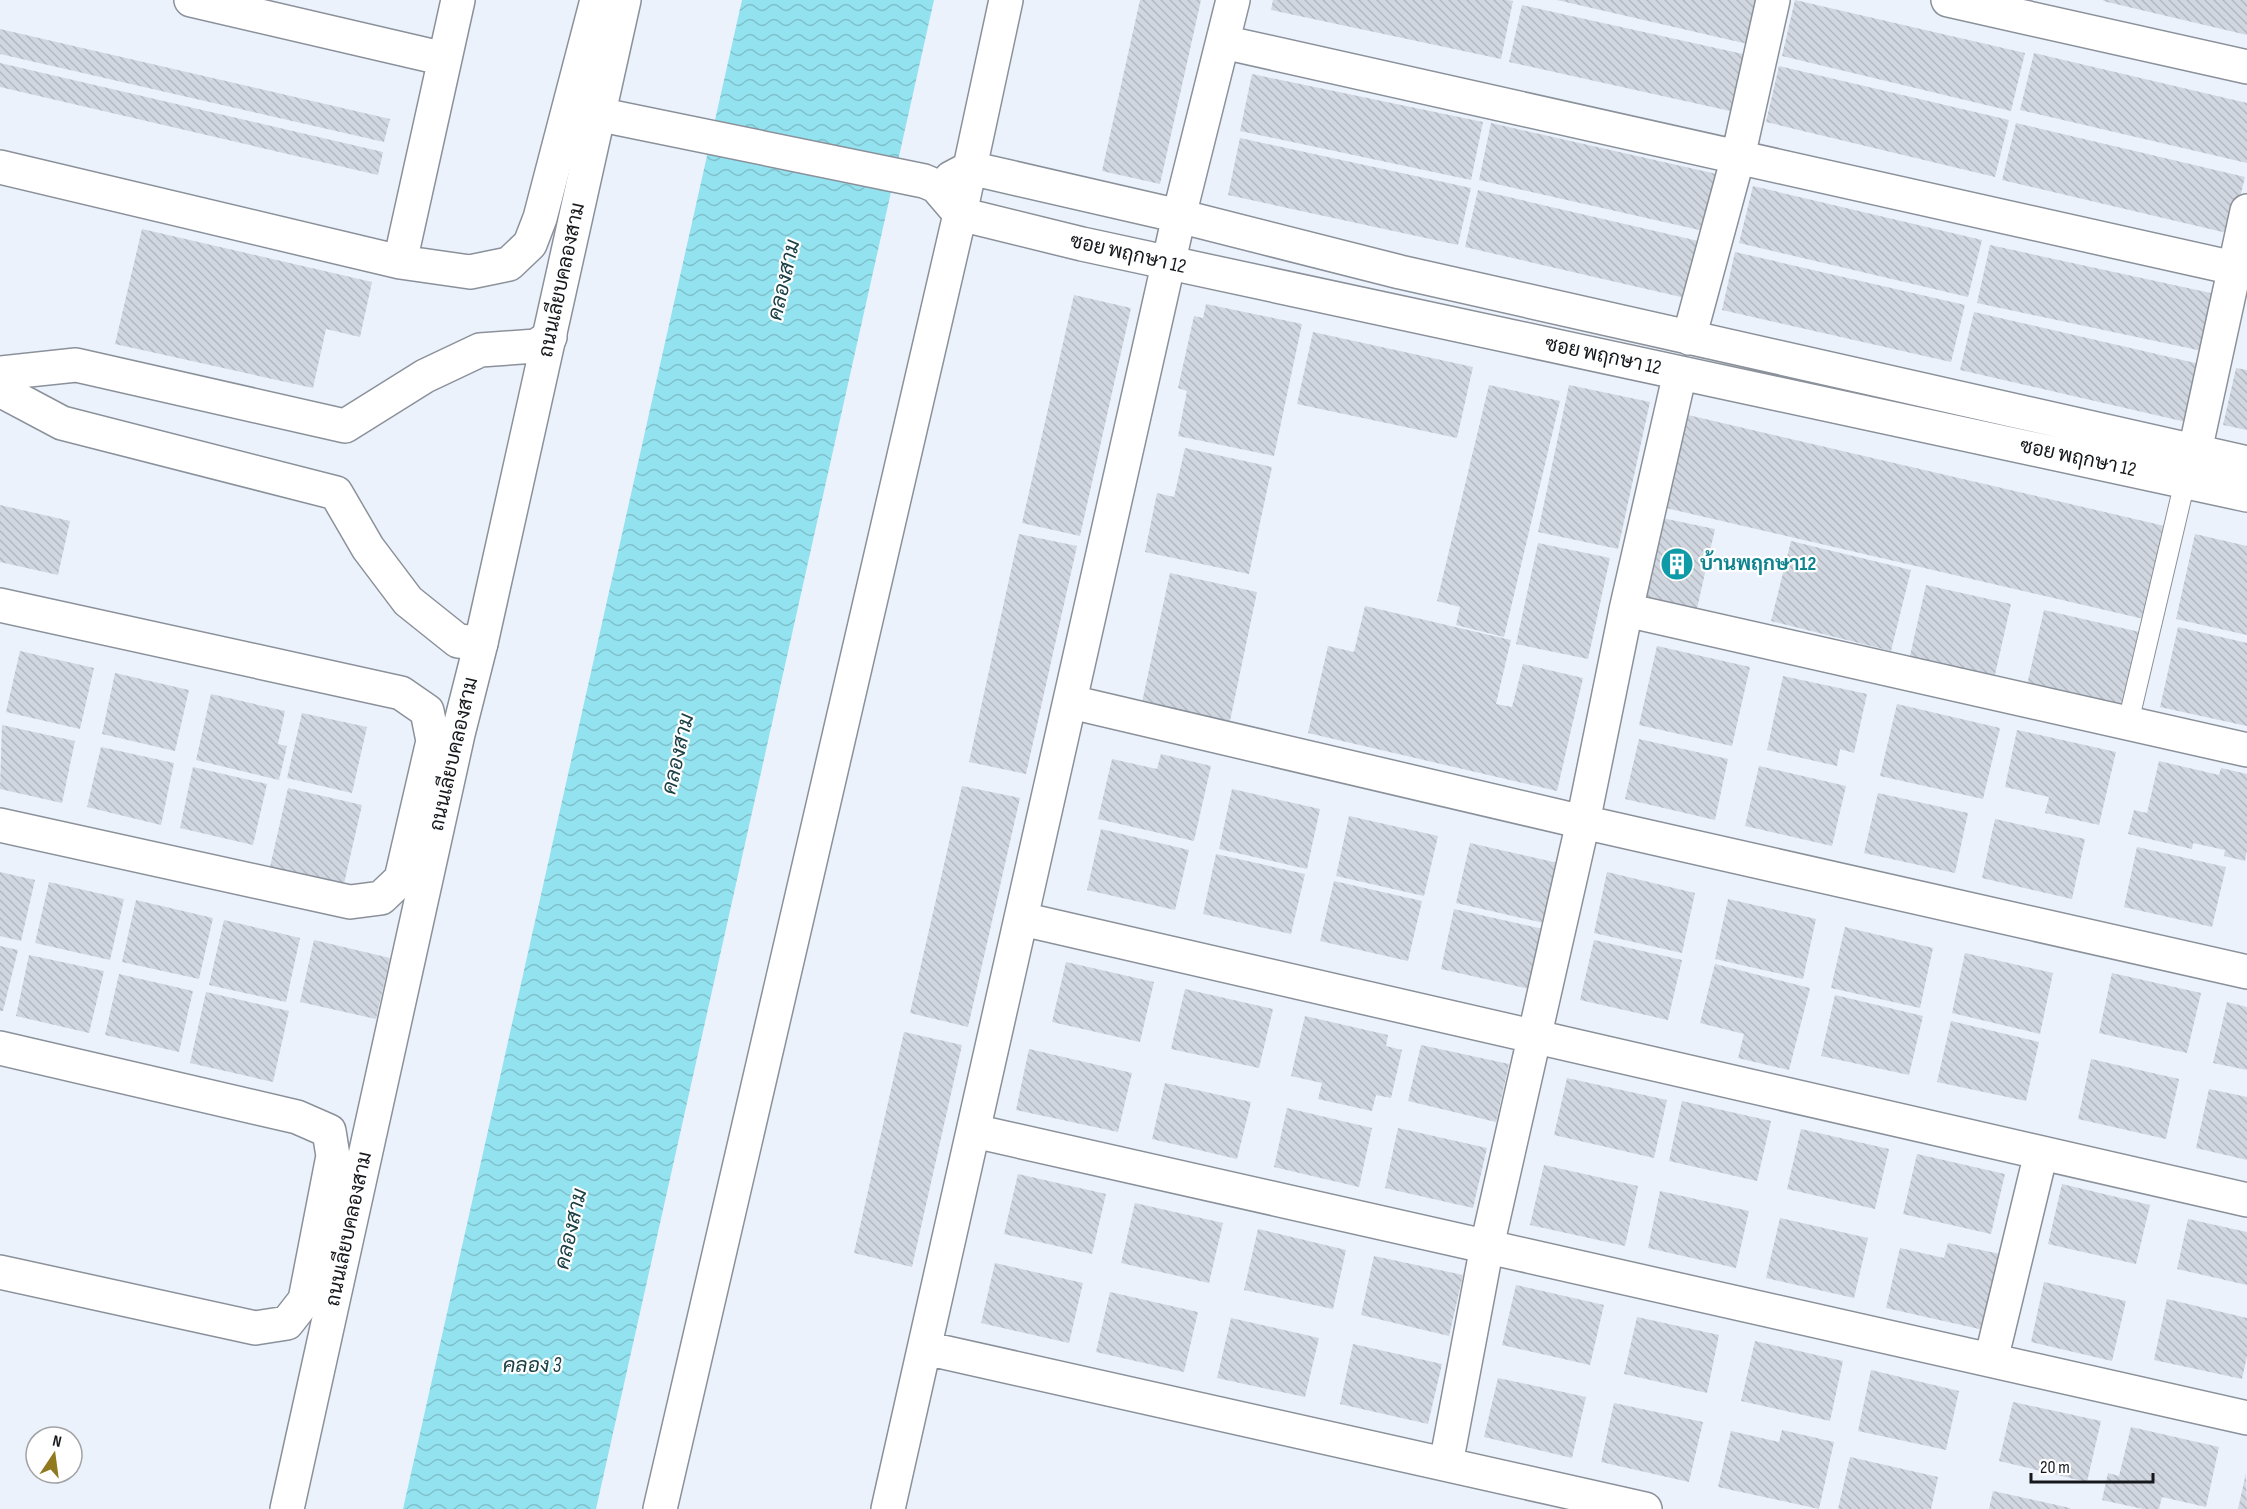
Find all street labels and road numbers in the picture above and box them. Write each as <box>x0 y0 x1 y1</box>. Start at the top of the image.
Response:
street label: ถนนเลียบคลองสาม <box>532 200 590 359</box>
street label: ซอย พฤกษา 12 <box>1068 229 1188 279</box>
street label: ซอย พฤกษา 12 <box>1543 332 1663 380</box>
street label: ซอย พฤกษา 12 <box>2018 434 2138 482</box>
street label: ถนนเลียบคลองสาม <box>423 674 483 833</box>
street label: ถนนเลียบคลองสาม <box>319 1149 377 1308</box>

